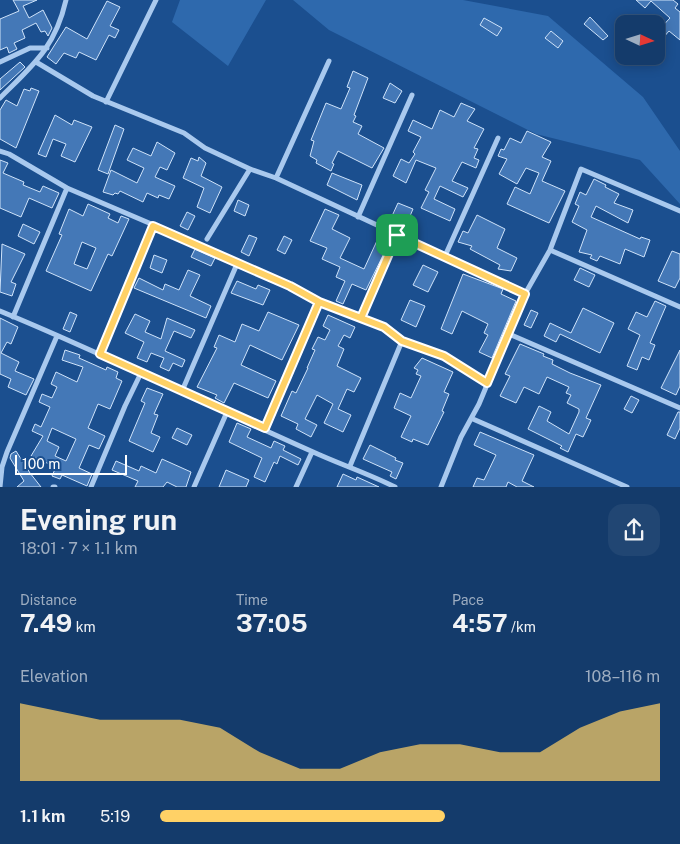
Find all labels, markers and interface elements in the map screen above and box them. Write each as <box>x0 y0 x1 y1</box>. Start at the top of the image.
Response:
north arrow <box>615 15 665 65</box>
map controls <box>615 15 665 65</box>
pin <box>376 214 418 256</box>
icon: arrive <box>383 221 411 249</box>
scale bar <box>15 452 128 475</box>
text: 100 m <box>22 456 60 472</box>
text: Evening run <box>20 503 177 536</box>
button: share <box>608 504 660 556</box>
text: 18:01 · 7 × 1.1 km <box>20 539 138 558</box>
text: Distance <box>20 592 77 608</box>
text: Time <box>236 592 268 608</box>
text: Pace <box>452 592 484 608</box>
text: 7.49 <box>20 608 72 638</box>
text: 37:05 <box>236 608 308 638</box>
text: 4:57 <box>452 608 508 638</box>
text: km <box>72 619 96 635</box>
text: /km <box>508 619 536 635</box>
text: Elevation <box>20 667 88 686</box>
text: 108–116 m <box>585 667 660 686</box>
text: 1.1 km <box>20 807 65 826</box>
text: 5:19 <box>100 807 130 826</box>

